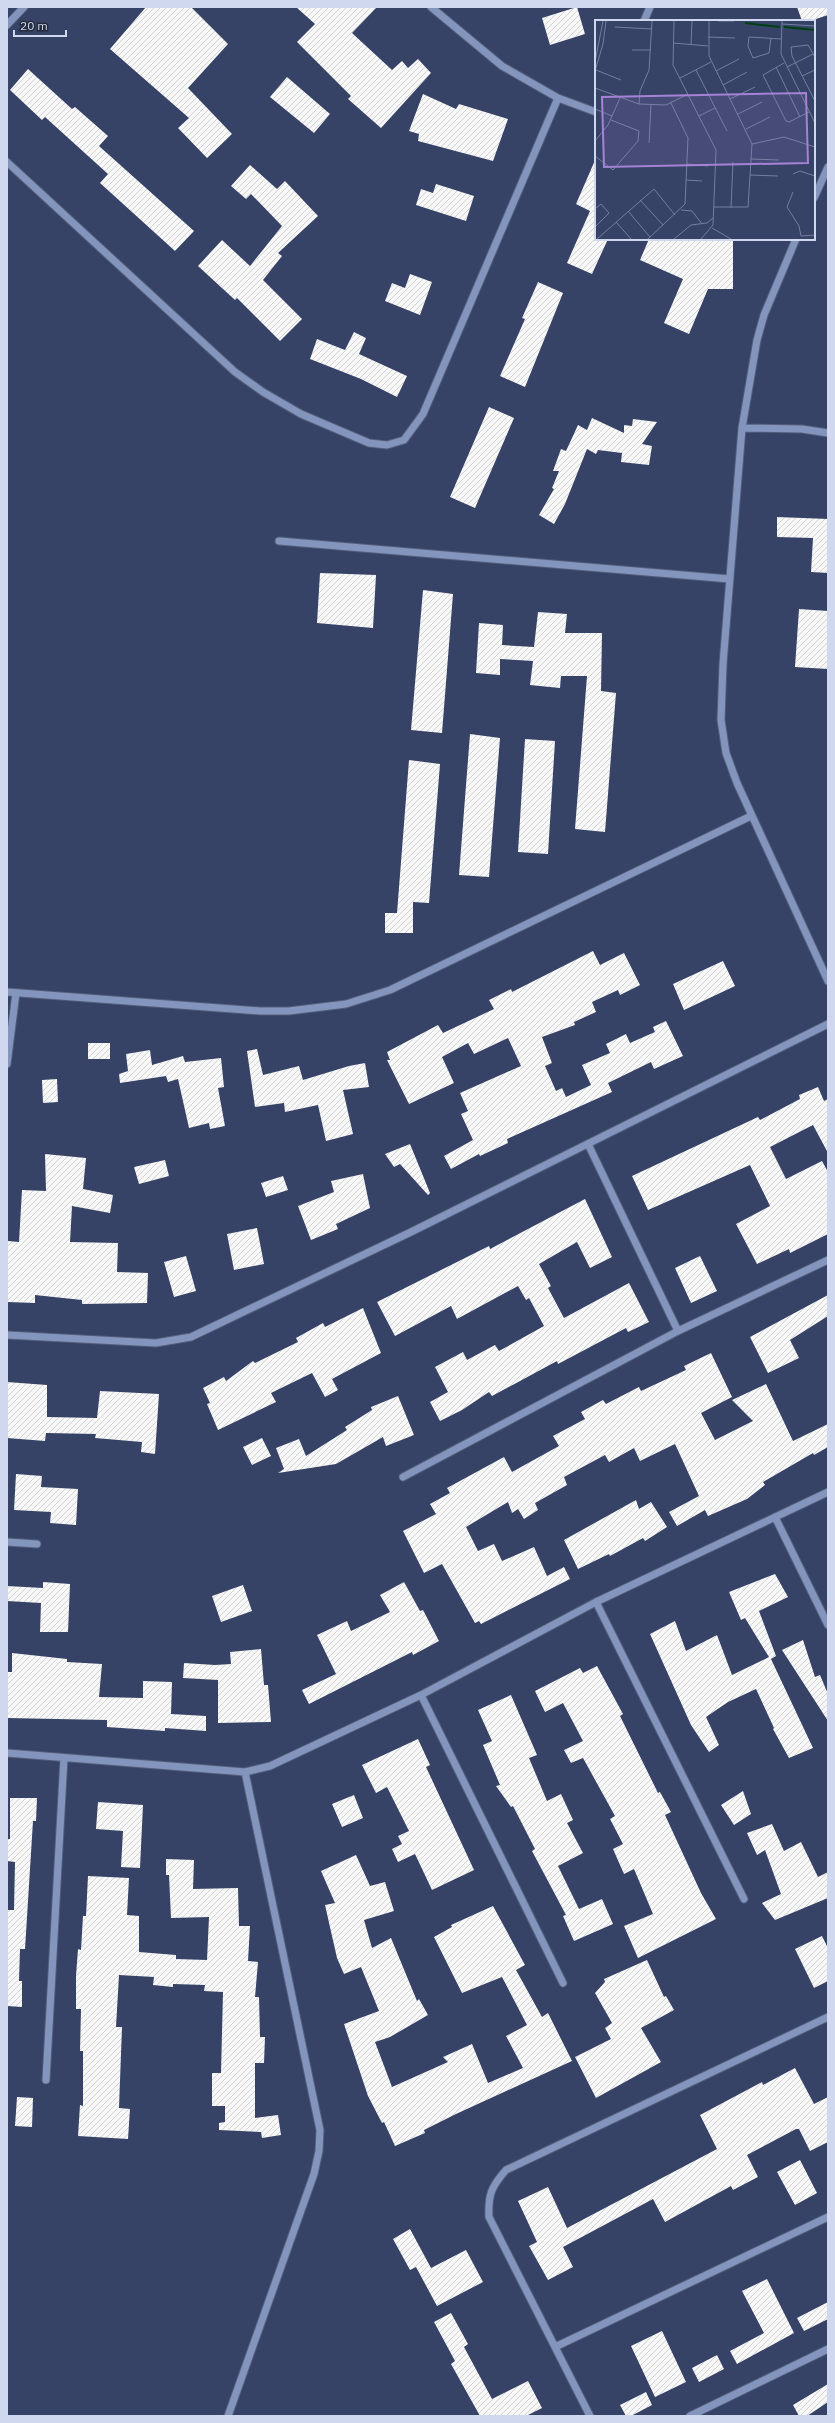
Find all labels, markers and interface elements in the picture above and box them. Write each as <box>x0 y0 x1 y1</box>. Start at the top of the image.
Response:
scale bar <box>14 12 66 38</box>
text: 20 m <box>20 18 48 33</box>
inset map <box>595 20 815 240</box>

